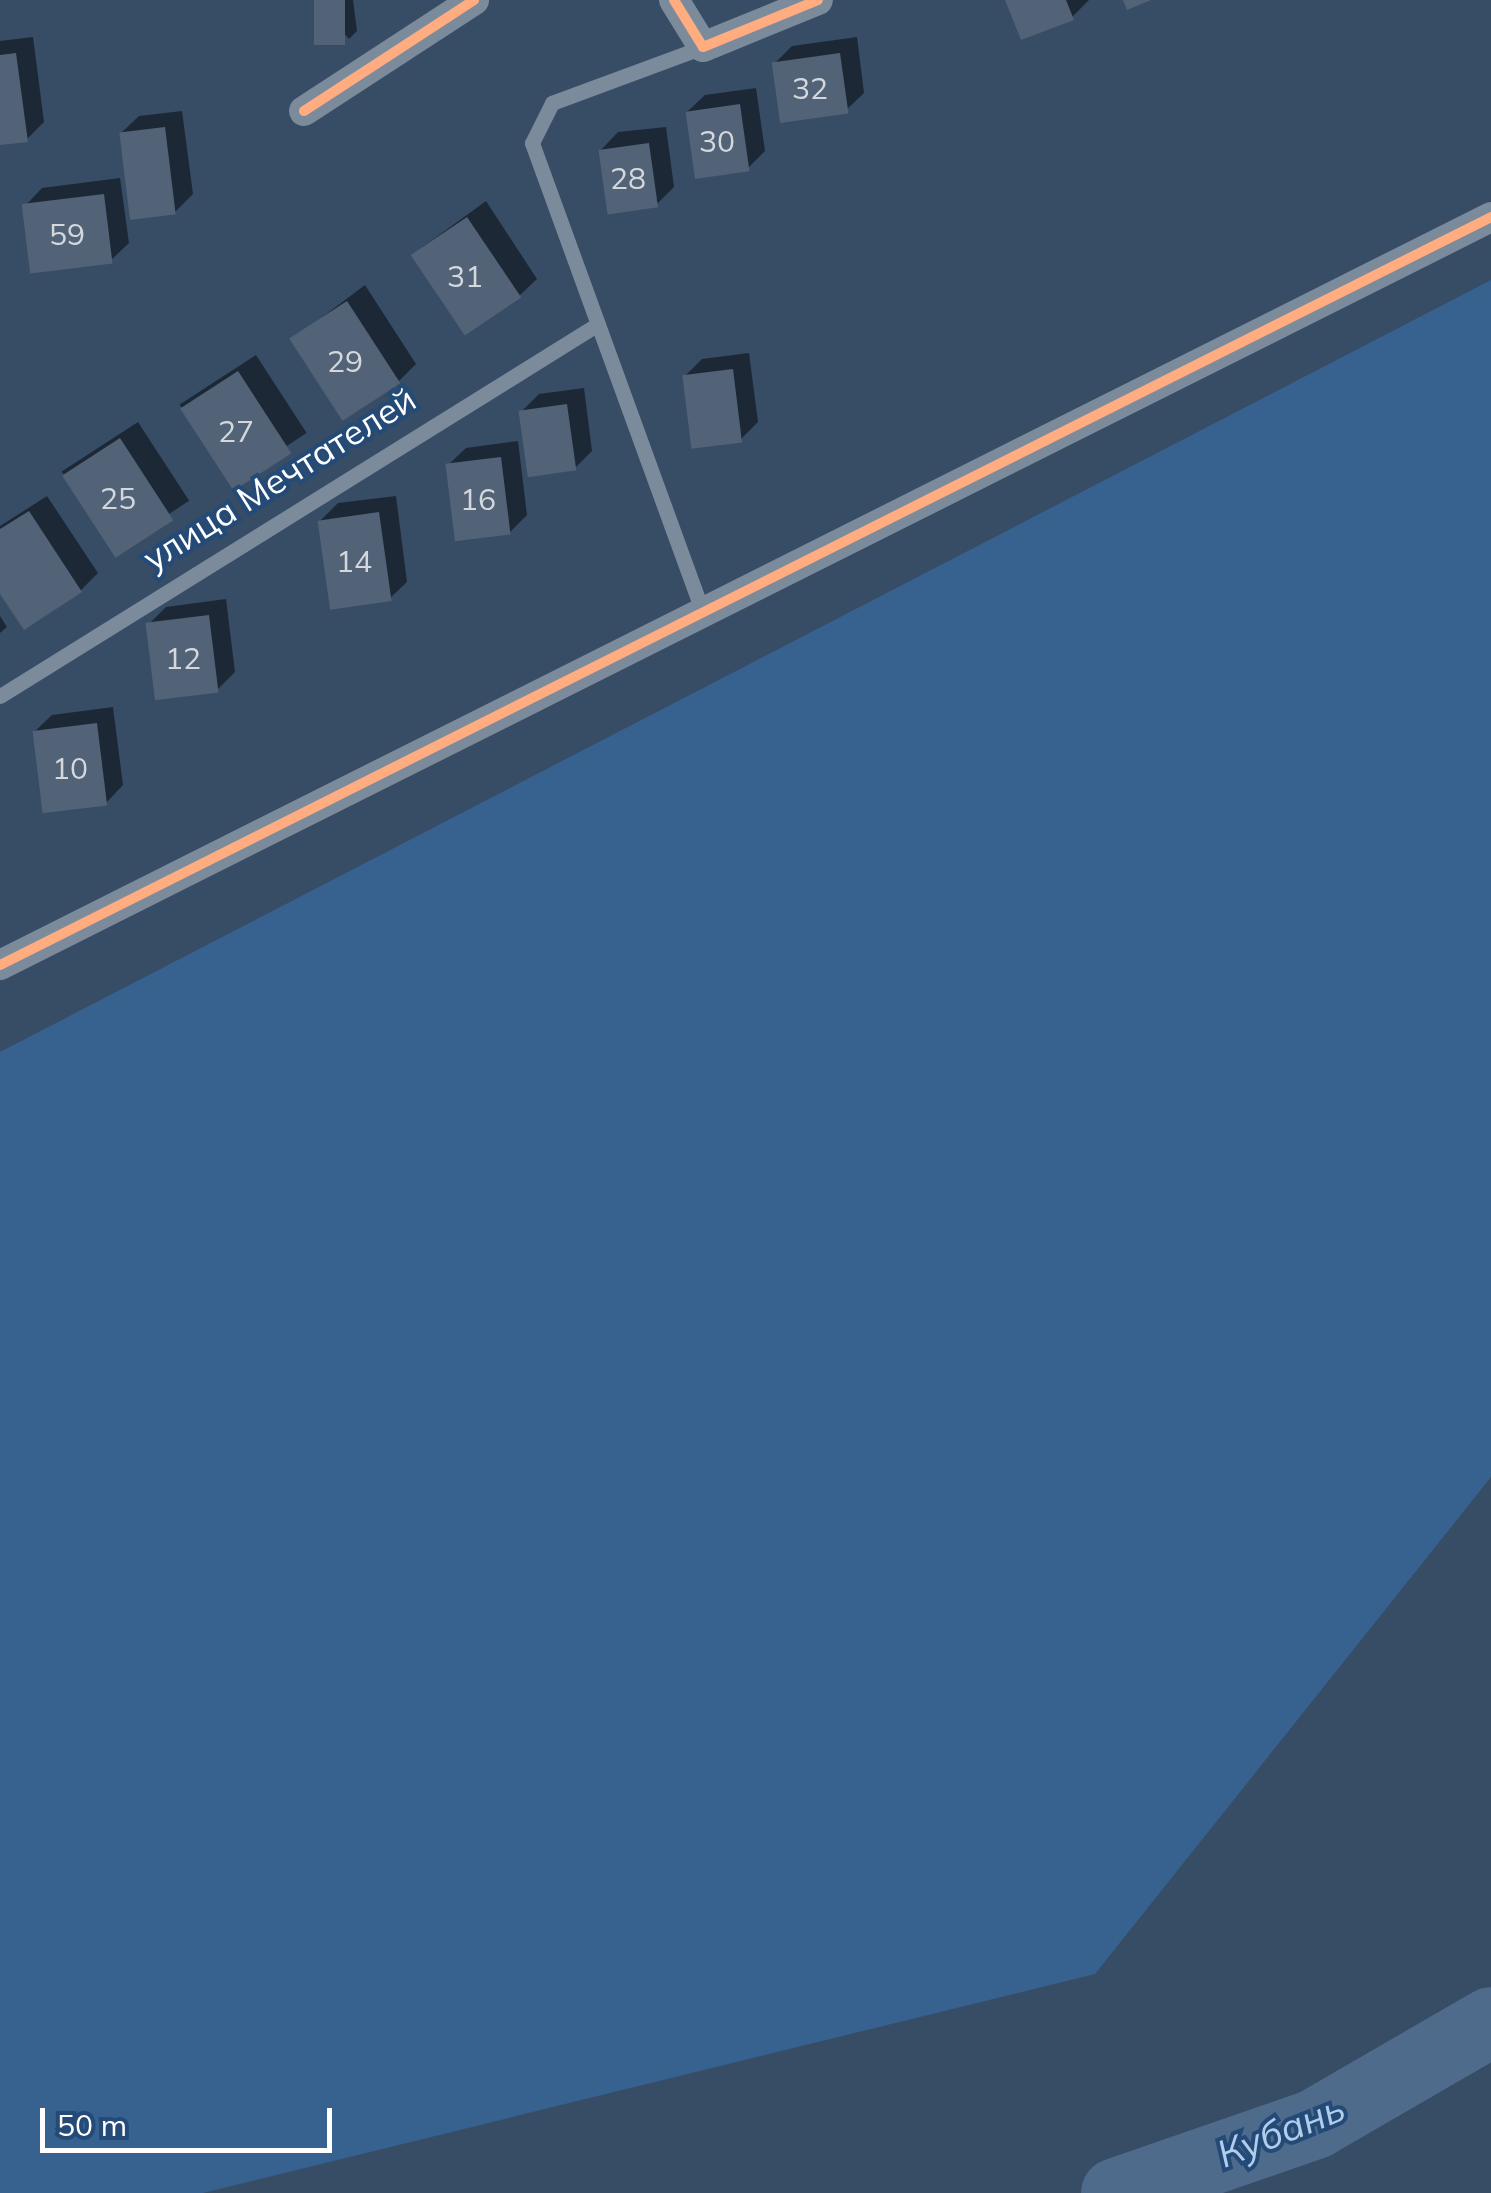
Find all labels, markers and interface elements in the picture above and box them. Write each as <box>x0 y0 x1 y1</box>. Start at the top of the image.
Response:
house number: 32 <box>792 70 828 106</box>
house number: 30 <box>699 123 735 159</box>
house number: 28 <box>610 160 646 196</box>
house number: 59 <box>49 216 85 252</box>
house number: 31 <box>447 258 483 294</box>
house number: 29 <box>327 343 363 379</box>
street label: улица Мечтателей <box>135 377 423 579</box>
house number: 27 <box>218 413 254 449</box>
house number: 25 <box>100 480 136 516</box>
house number: 16 <box>460 481 496 517</box>
house number: 14 <box>336 543 372 579</box>
house number: 12 <box>165 640 201 676</box>
house number: 10 <box>52 750 88 786</box>
water label: Кубань <box>1211 2085 1351 2177</box>
scale bar <box>45 2088 338 2150</box>
text: 50 m <box>57 2106 127 2144</box>

